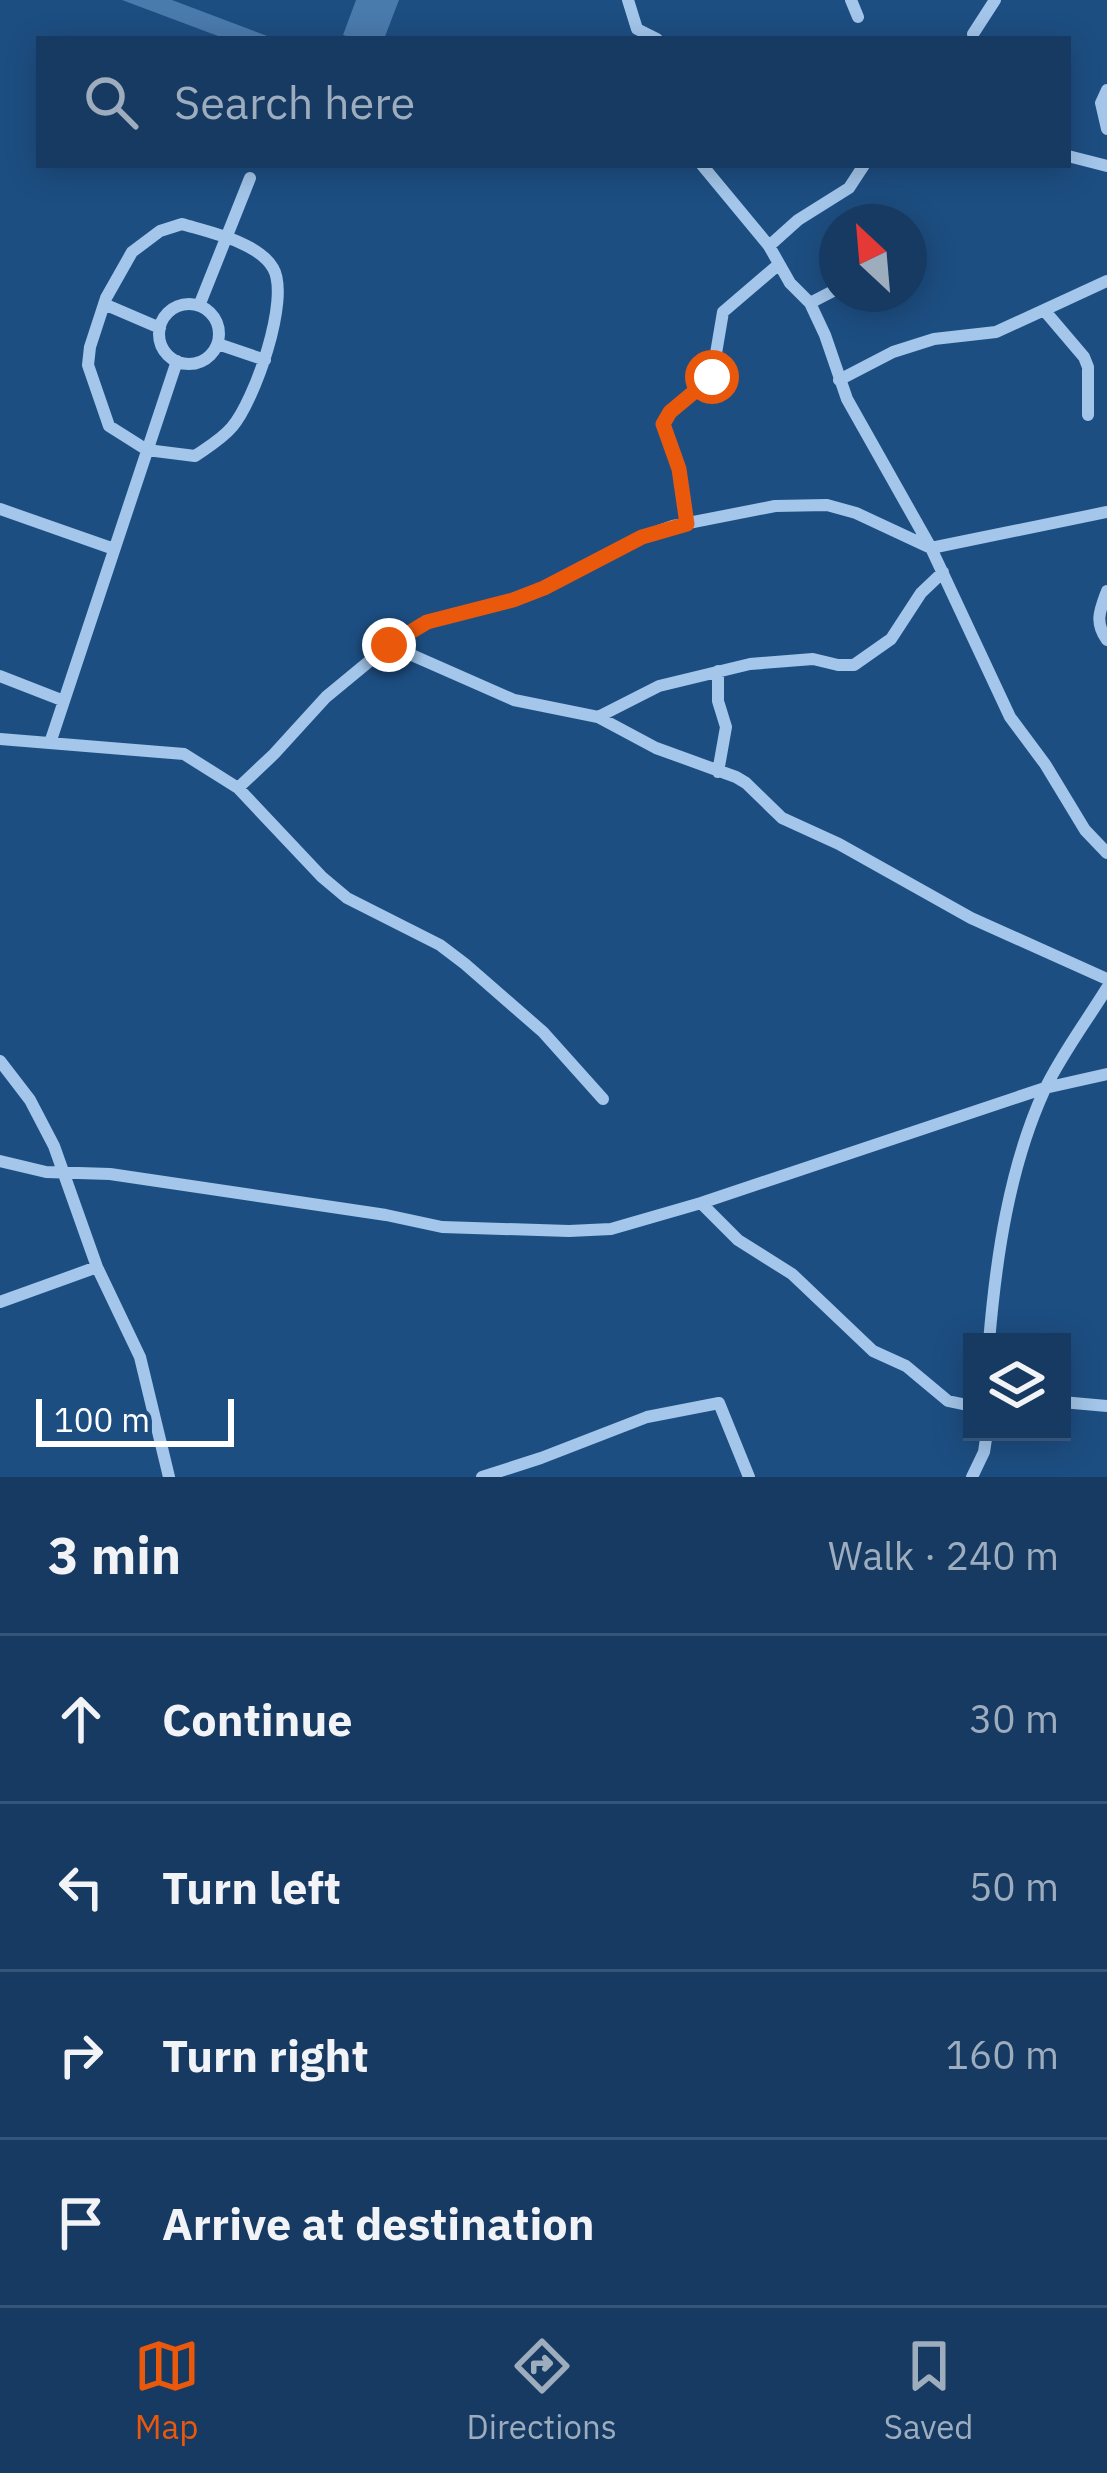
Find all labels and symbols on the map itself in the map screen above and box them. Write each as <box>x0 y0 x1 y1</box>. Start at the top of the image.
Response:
north arrow <box>819 204 927 312</box>
route start <box>685 350 739 404</box>
route end <box>362 618 416 672</box>
scale bar <box>36 1393 234 1446</box>

